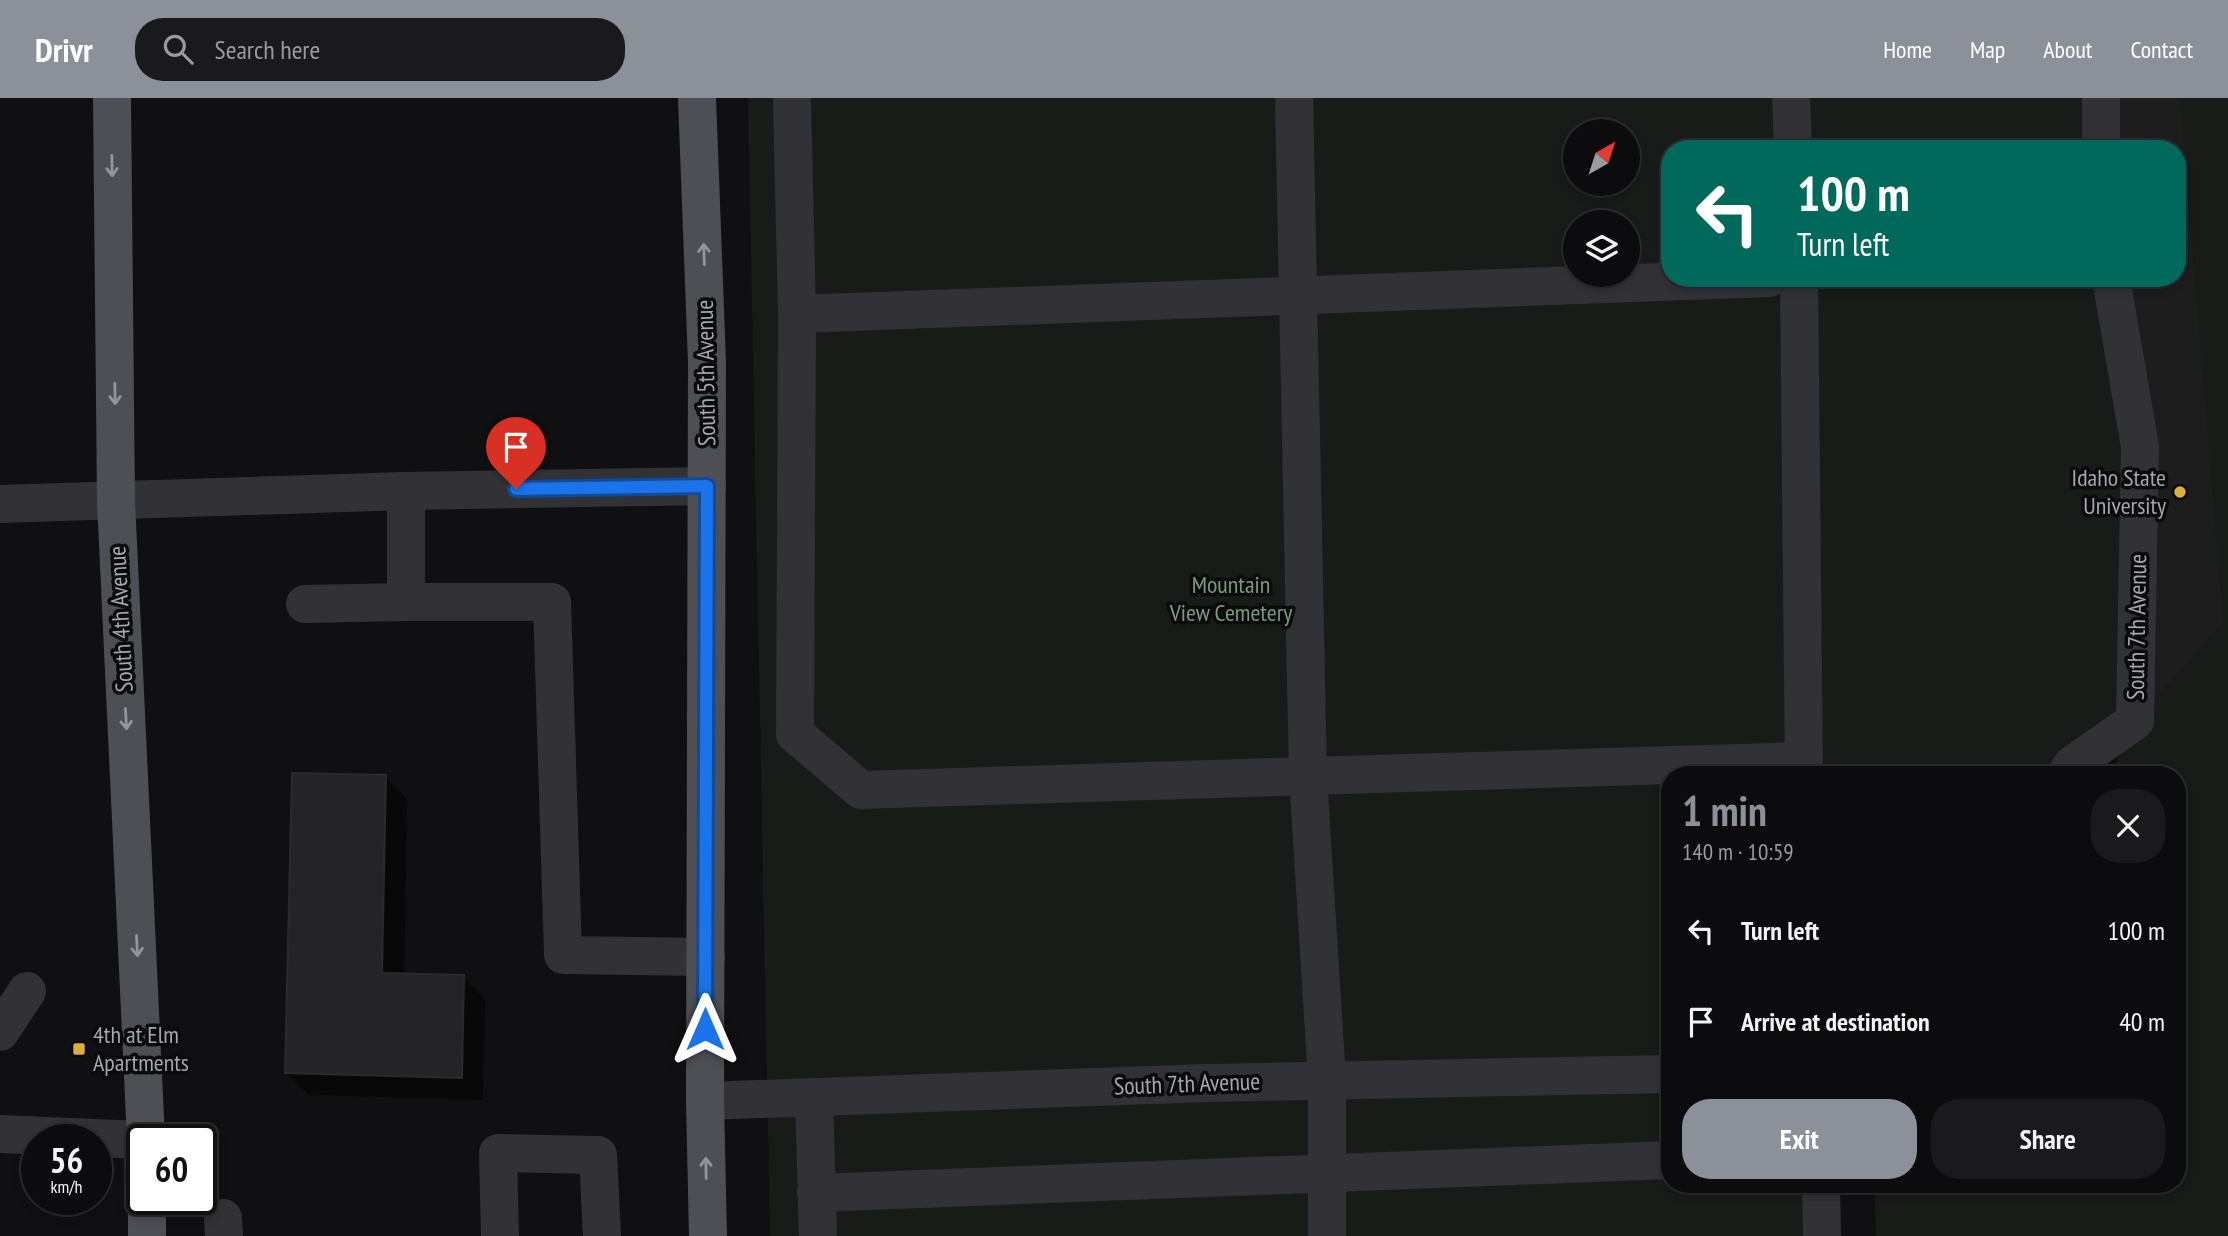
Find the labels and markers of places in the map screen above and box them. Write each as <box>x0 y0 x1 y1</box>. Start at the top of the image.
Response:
pin <box>486 417 546 489</box>
place label: Idaho State University <box>2072 462 2166 521</box>
marker: Idaho State University <box>2172 484 2188 500</box>
place label: 4th at Elm Apartments <box>93 1019 189 1078</box>
marker: 4th at Elm Apartments <box>71 1041 87 1057</box>

